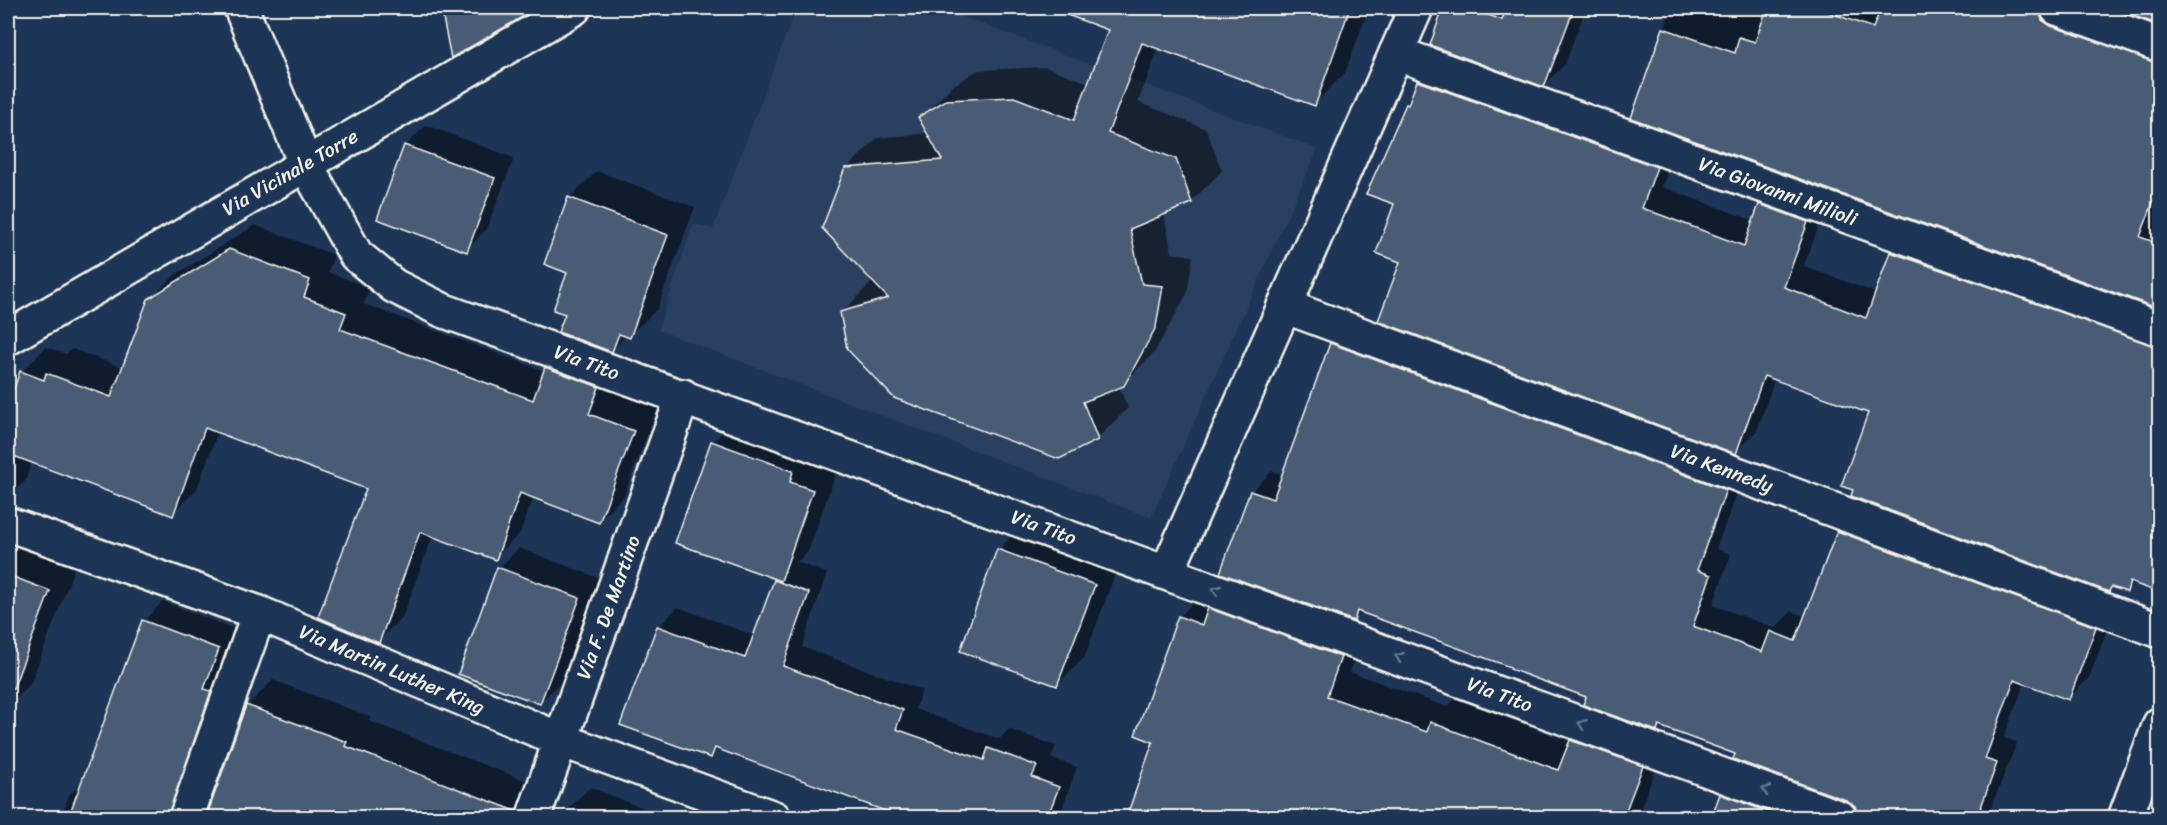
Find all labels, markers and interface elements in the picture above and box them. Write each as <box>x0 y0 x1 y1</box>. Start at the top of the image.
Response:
street label: Via Vicinale Torre <box>215 119 365 226</box>
street label: Via Giovanni Milioli <box>1694 147 1864 237</box>
street label: Via Tito <box>549 334 625 390</box>
street label: Via Kennedy <box>1665 434 1779 503</box>
street label: Via Tito <box>1006 499 1082 555</box>
street label: Via F. De Martino <box>566 530 651 684</box>
one-way arrow <box>1211 585 1222 597</box>
street label: Via Martin Luther King <box>293 614 490 724</box>
one-way arrow <box>1394 652 1405 664</box>
street label: Via Tito <box>1462 666 1538 722</box>
one-way arrow <box>1577 718 1588 731</box>
one-way arrow <box>1761 785 1771 798</box>

